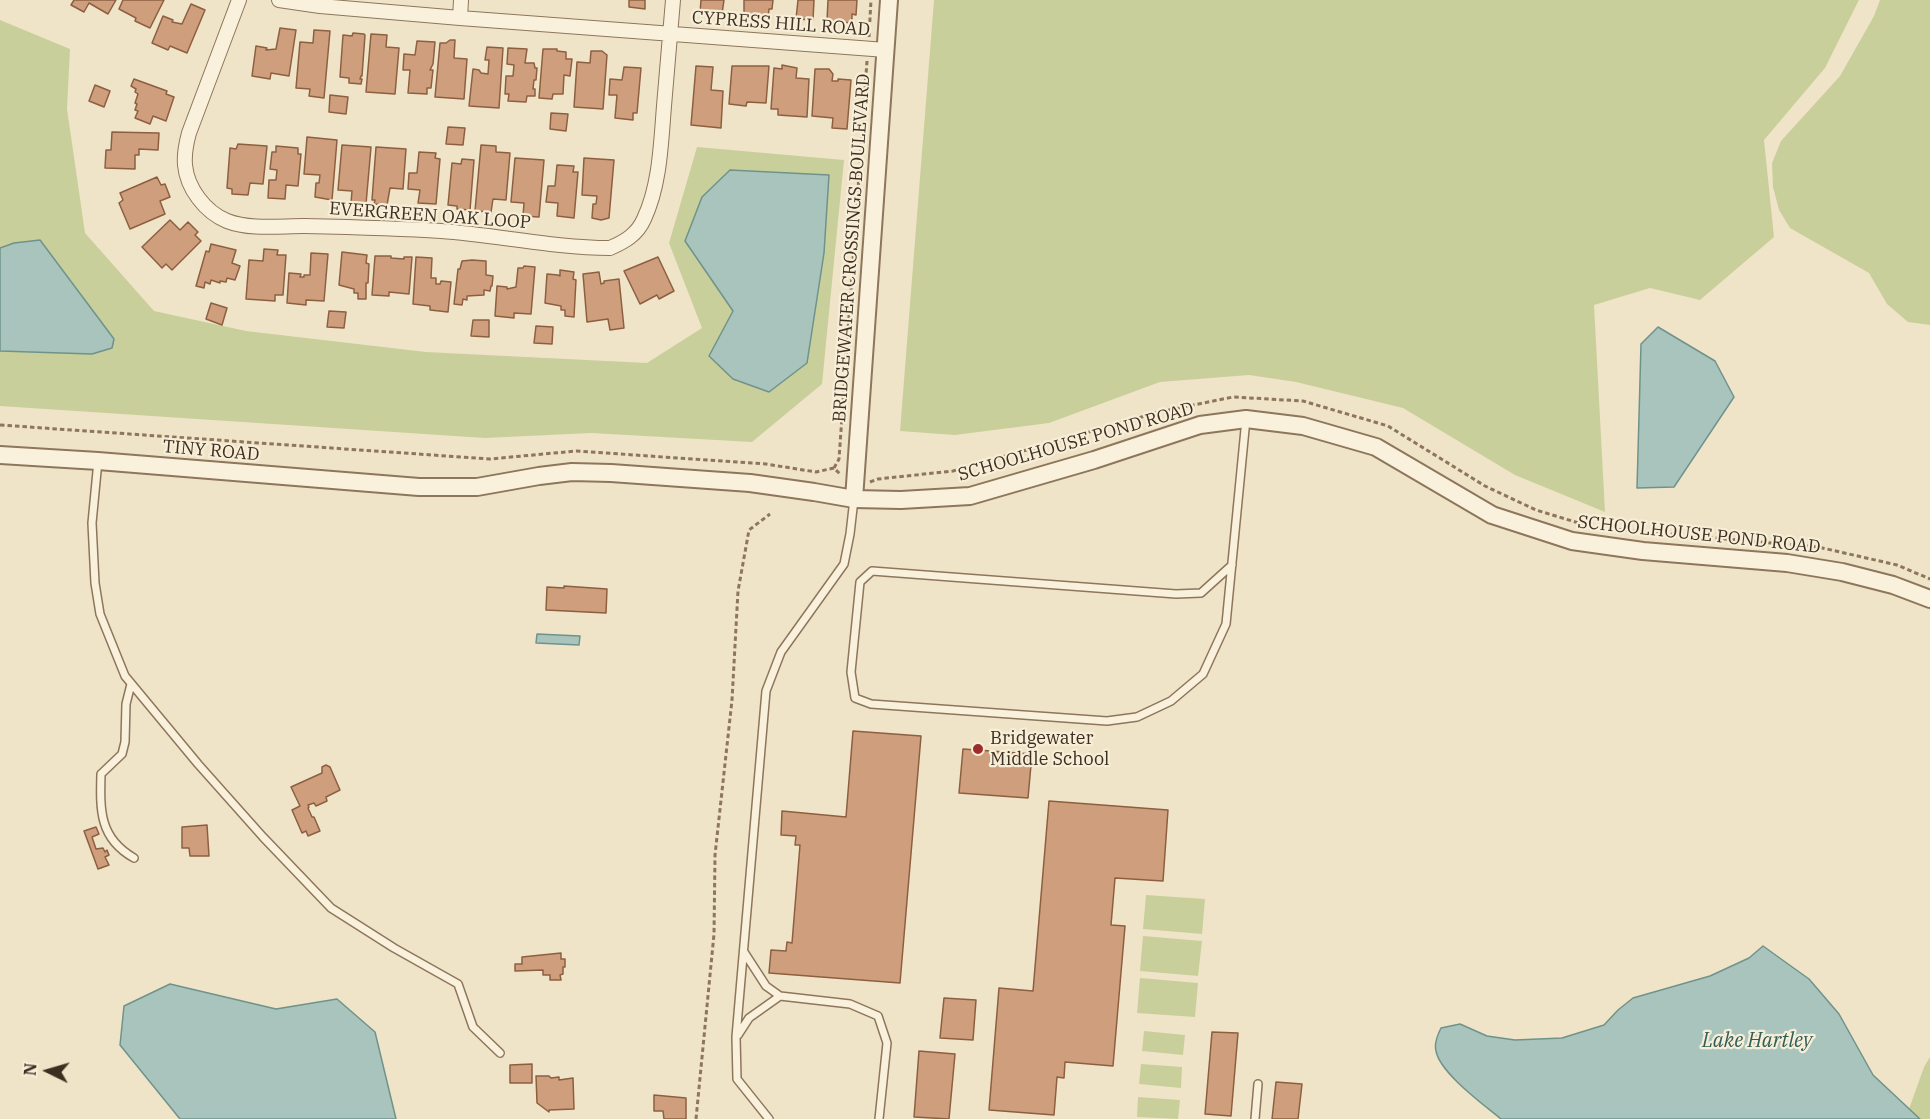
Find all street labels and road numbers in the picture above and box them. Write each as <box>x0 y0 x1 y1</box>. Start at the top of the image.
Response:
street label: CYPRESS HILL ROAD <box>691 7 871 41</box>
street label: BRIDGEWATER CROSSINGS BOULEVARD <box>829 73 875 423</box>
street label: EVERGREEN OAK LOOP <box>328 198 532 234</box>
street label: SCHOOLHOUSE POND ROAD <box>956 398 1196 486</box>
street label: TINY ROAD <box>162 436 260 466</box>
street label: SCHOOLHOUSE POND ROAD <box>1576 512 1822 558</box>

